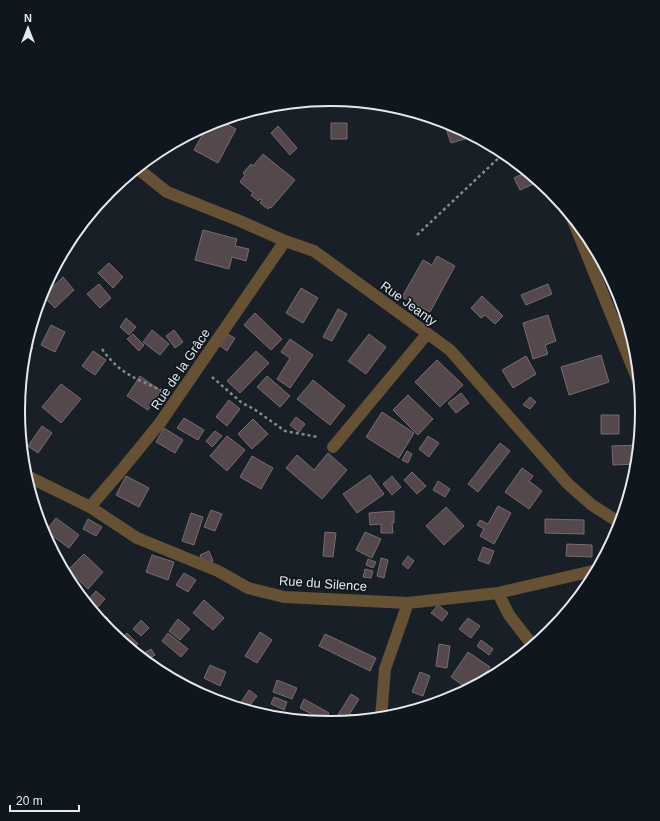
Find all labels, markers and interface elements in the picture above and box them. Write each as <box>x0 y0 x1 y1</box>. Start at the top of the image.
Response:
north arrow <box>8 8 48 48</box>
text: N <box>24 12 32 24</box>
street label: Rue Jeanty <box>378 278 440 329</box>
street label: Rue de la Grâce <box>148 326 213 413</box>
street label: Rue du Silence <box>278 573 367 594</box>
scale bar <box>10 787 79 813</box>
text: 20 m <box>16 794 43 808</box>

